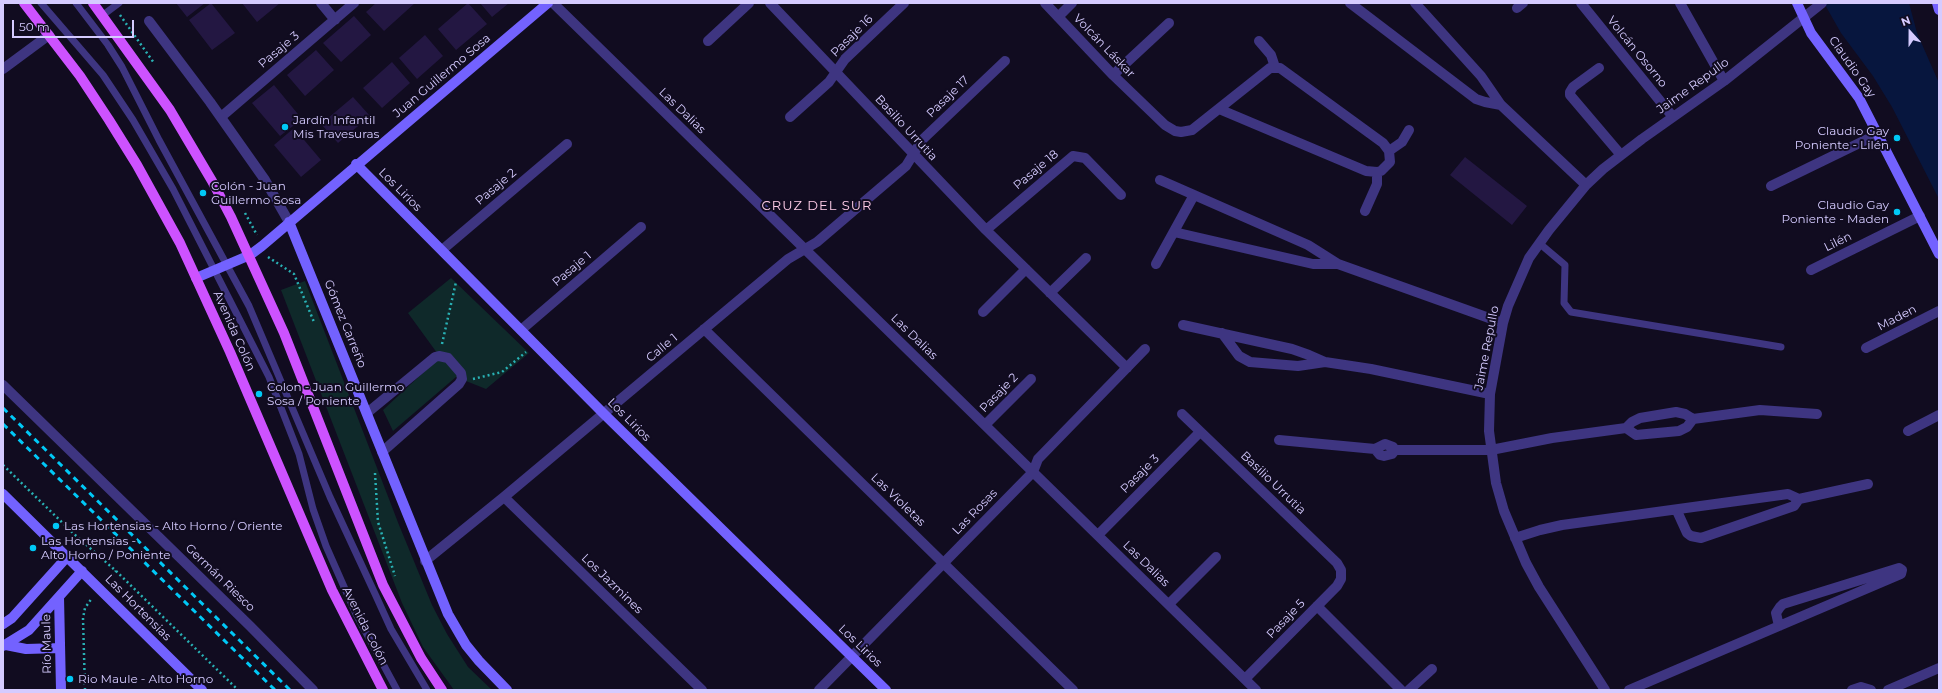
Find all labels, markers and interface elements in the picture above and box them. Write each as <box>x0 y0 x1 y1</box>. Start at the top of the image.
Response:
street label: Volcán Láskar <box>1070 11 1138 81</box>
scale bar <box>14 12 136 38</box>
street label: Pasaje 16 <box>828 12 876 60</box>
north arrow <box>1890 12 1930 52</box>
text: N <box>1899 13 1912 29</box>
street label: Volcán Osorno <box>1604 14 1670 90</box>
text: 50 m <box>19 19 50 34</box>
street label: Pasaje 3 <box>256 29 302 71</box>
street label: Juan Guillermo Sosa <box>390 31 494 121</box>
street label: Claudio Gay <box>1826 34 1878 100</box>
street label: Jaime Repullo <box>1654 55 1732 117</box>
street label: Pasaje 17 <box>924 73 972 121</box>
street label: Las Dalias <box>656 85 708 137</box>
street label: Basilio Urrutia <box>872 92 940 164</box>
place label: Jardín Infantil Mis Travesuras <box>293 113 379 141</box>
marker: Jardín Infantil Mis Travesuras <box>280 122 290 132</box>
place label: Claudio Gay Poniente - Lilén <box>1795 124 1889 152</box>
marker: Claudio Gay Poniente - Lilén <box>1892 133 1902 143</box>
street label: Pasaje 18 <box>1011 147 1061 193</box>
street label: Los Lirios <box>375 165 425 215</box>
street label: Pasaje 2 <box>473 166 519 208</box>
place label: Colón - Juan Guillermo Sosa <box>211 179 301 207</box>
marker: Colón - Juan Guillermo Sosa <box>198 188 208 198</box>
district label: CRUZ DEL SUR <box>762 198 872 214</box>
place label: Claudio Gay Poniente - Maden <box>1782 198 1889 226</box>
marker: Claudio Gay Poniente - Maden <box>1892 207 1902 217</box>
street label: Lilén <box>1822 229 1854 255</box>
street label: Pasaje 1 <box>550 249 594 289</box>
street label: Gómez Carreño <box>321 278 369 370</box>
street label: Avenida Colón <box>210 289 258 373</box>
street label: Maden <box>1875 302 1919 334</box>
street label: Jaime Repullo <box>1472 305 1502 391</box>
street label: Las Dalias <box>888 311 940 363</box>
street label: Calle 1 <box>643 331 681 365</box>
street label: Pasaje 2 <box>977 370 1021 416</box>
place label: Colon - Juan Guillermo Sosa / Poniente <box>267 380 404 408</box>
marker: Colon - Juan Guillermo Sosa / Poniente <box>254 389 264 399</box>
street label: Los Lirios <box>604 395 654 445</box>
street label: Basilio Urrutia <box>1238 448 1308 518</box>
street label: Pasaje 3 <box>1118 452 1162 496</box>
street label: Las Violetas <box>868 470 928 530</box>
street label: Las Rosas <box>950 486 1000 538</box>
place label: Las Hortensias - Alto Horno / Oriente <box>64 519 283 533</box>
marker: Las Hortensias - Alto Horno / Oriente <box>51 521 61 531</box>
place label: Las Hortensias - Alto Horno / Poniente <box>41 534 171 562</box>
street label: Las Dalias <box>1120 538 1172 590</box>
street label: Germán Riesco <box>182 541 258 615</box>
marker: Las Hortensias - Alto Horno / Poniente <box>28 543 38 553</box>
street label: Los Jazmines <box>578 551 646 617</box>
street label: Las Hortensias <box>102 572 174 644</box>
street label: Avenida Colón <box>339 584 391 668</box>
street label: Pasaje 5 <box>1264 596 1308 642</box>
street label: Río Maule <box>39 614 55 674</box>
street label: Los Lirios <box>835 622 885 670</box>
place label: Rio Maule - Alto Horno <box>78 672 213 686</box>
marker: Rio Maule - Alto Horno <box>65 674 75 684</box>

